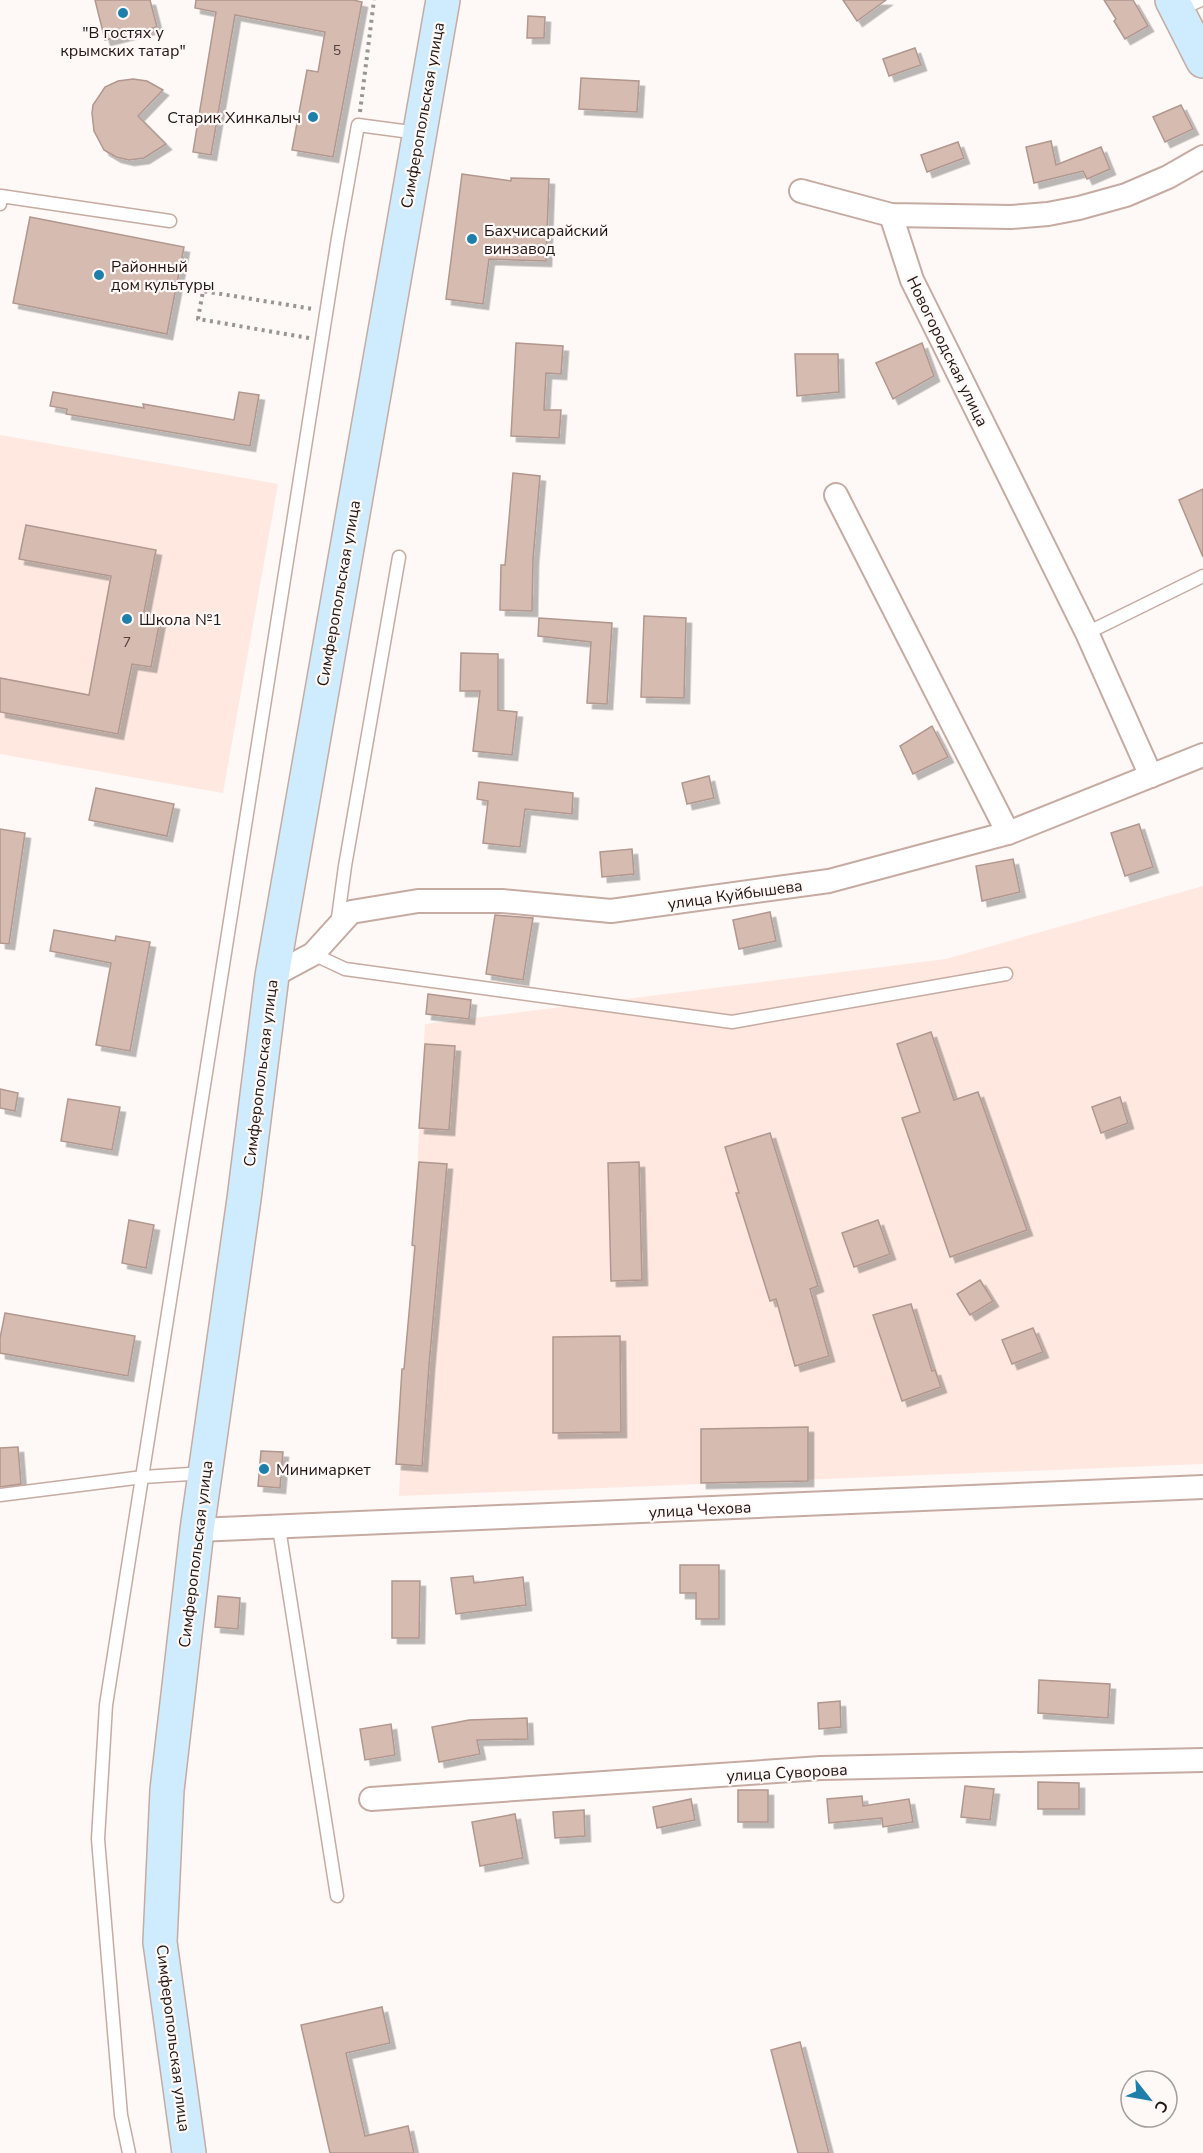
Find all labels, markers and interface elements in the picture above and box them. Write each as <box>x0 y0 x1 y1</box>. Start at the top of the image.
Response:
marker: "В гостях у крымских татар" <box>116 6 130 20</box>
street label: Симферопольская улица <box>396 20 450 210</box>
place label: "В гостях у крымских татар" <box>60 22 186 62</box>
house number: 5 <box>333 41 341 60</box>
place label: Старик Хинкалыч <box>167 107 301 129</box>
marker: Старик Хинкалыч <box>306 110 320 124</box>
place label: Бахчисарайский винзавод <box>484 220 608 260</box>
marker: Бахчисарайский винзавод <box>465 232 479 246</box>
place label: Районный дом культуры <box>111 256 215 296</box>
marker: Районный дом культуры <box>92 268 106 282</box>
street label: Новогородская улица <box>901 272 993 430</box>
street label: Симферопольская улица <box>312 498 366 688</box>
place label: Школа №1 <box>139 609 222 631</box>
marker: Школа №1 <box>120 612 134 626</box>
house number: 7 <box>123 633 131 652</box>
street label: улица Куйбышева <box>666 875 804 915</box>
street label: Симферопольская улица <box>239 978 283 1168</box>
street label: Симферопольская улица <box>174 1459 218 1649</box>
place label: Минимаркет <box>276 1459 372 1481</box>
marker: Минимаркет <box>257 1462 271 1476</box>
street label: улица Чехова <box>648 1496 752 1524</box>
street label: улица Суворова <box>726 1759 848 1787</box>
street label: Симферопольская улица <box>151 1943 195 2133</box>
north arrow <box>1119 2069 1179 2129</box>
text: С <box>1149 2096 1173 2117</box>

